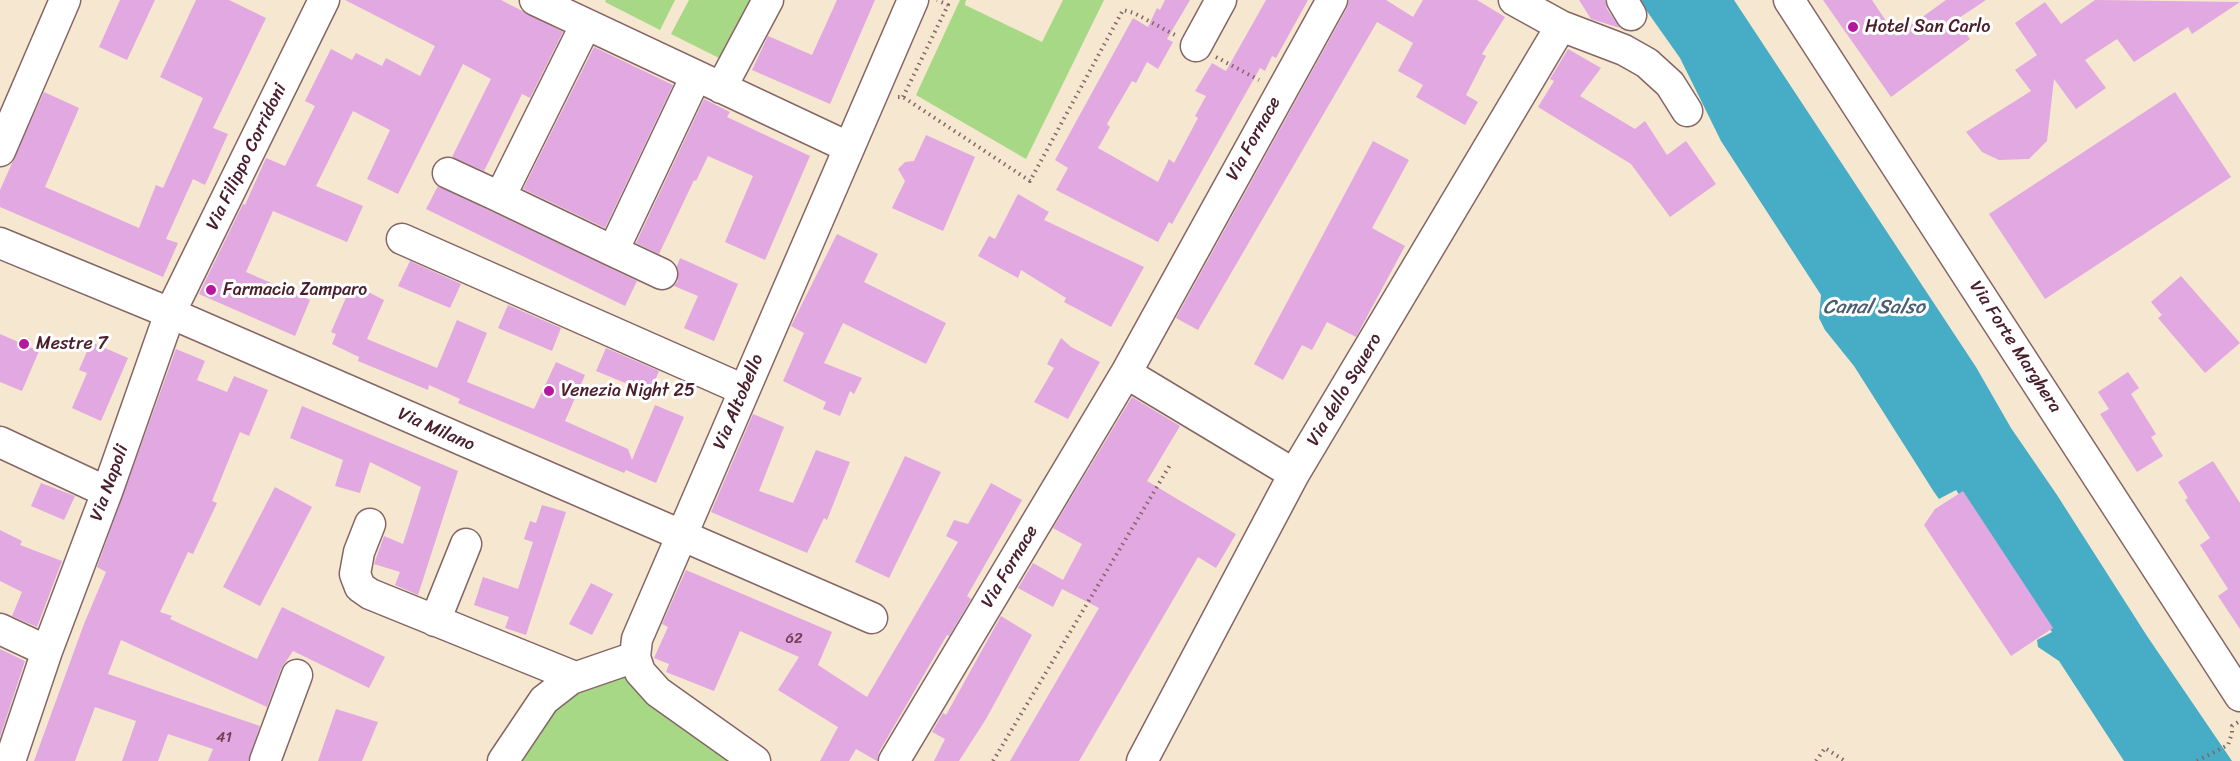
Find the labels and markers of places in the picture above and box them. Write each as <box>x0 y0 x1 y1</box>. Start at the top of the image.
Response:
place label: Hotel San Carlo <box>1865 16 1990 38</box>
marker: Hotel San Carlo <box>1846 20 1860 34</box>
place label: Farmacia Zamparo <box>223 279 367 301</box>
marker: Farmacia Zamparo <box>204 283 218 297</box>
place label: Mestre 7 <box>36 333 108 355</box>
marker: Mestre 7 <box>17 337 31 351</box>
place label: Venezia Night 25 <box>561 380 695 402</box>
marker: Venezia Night 25 <box>542 384 556 398</box>

